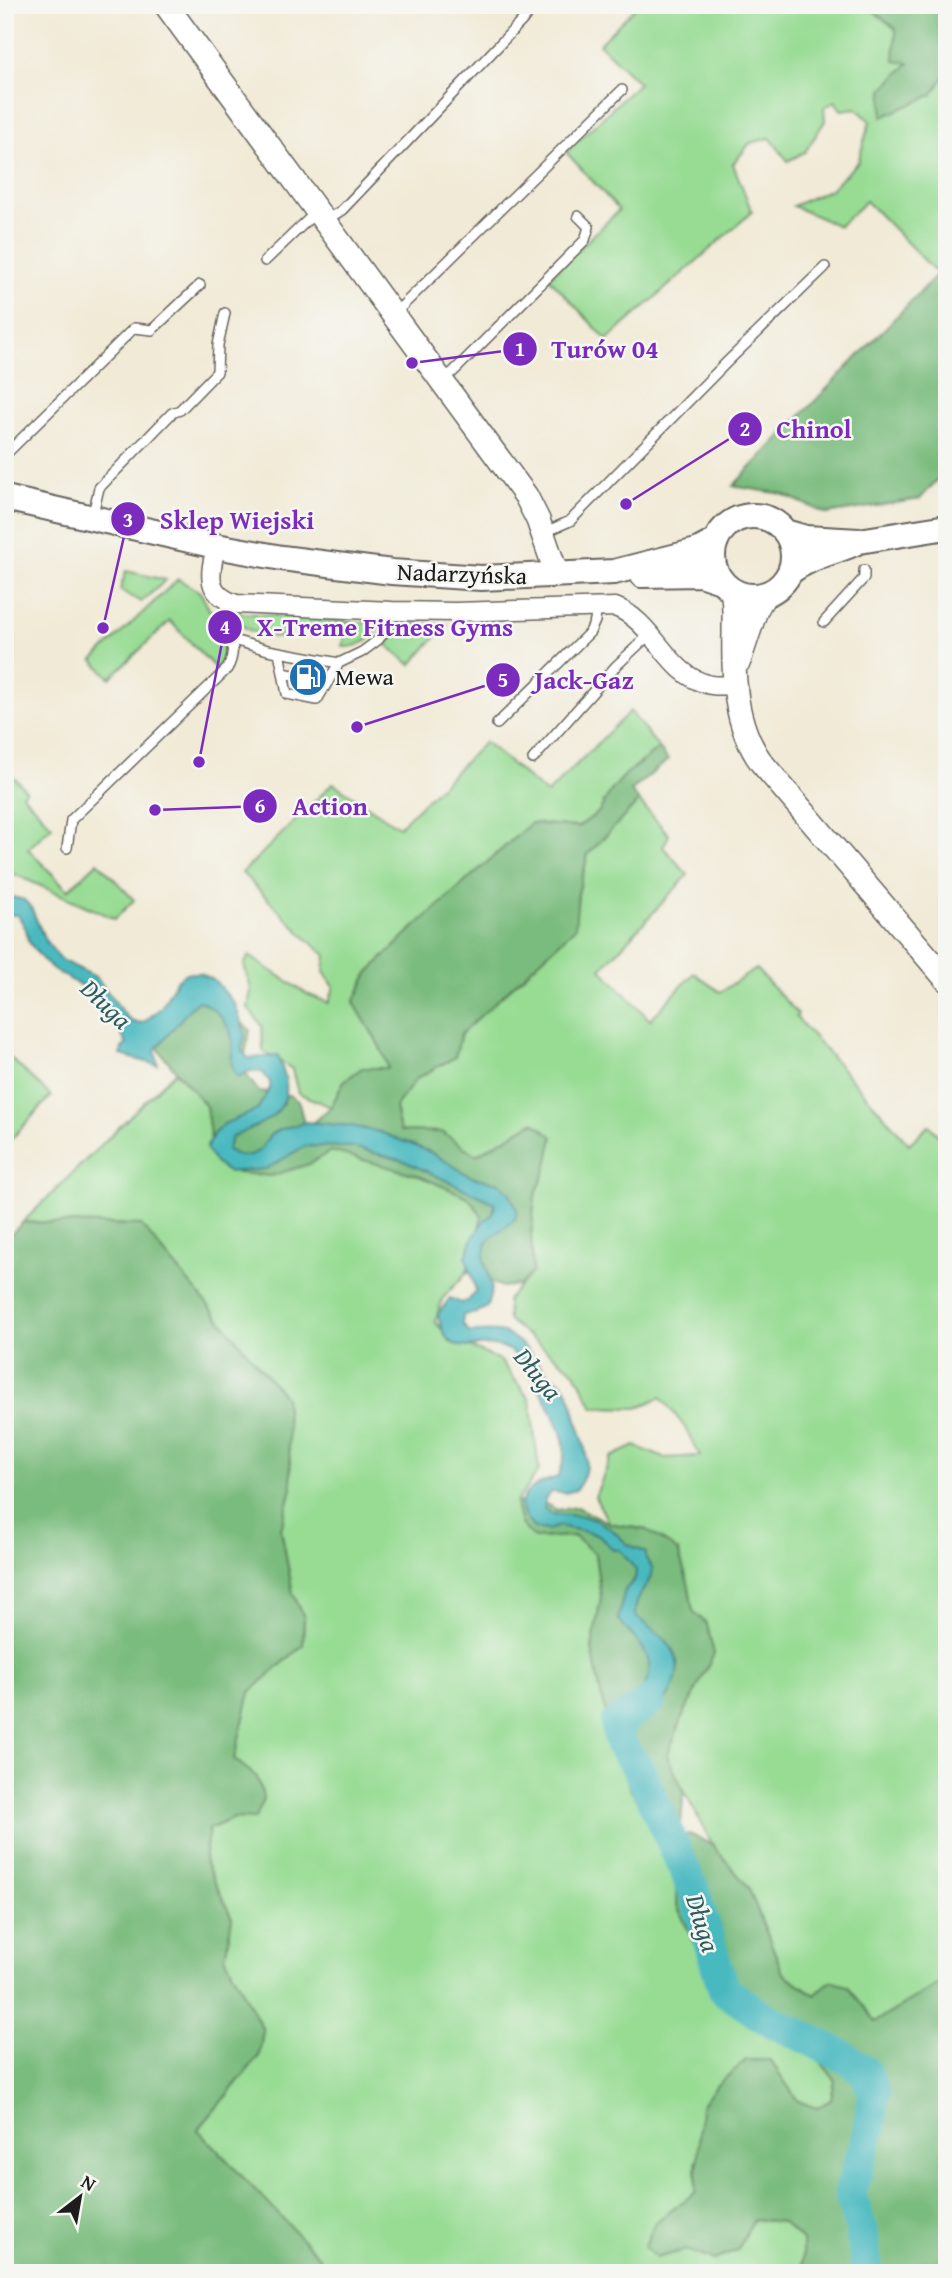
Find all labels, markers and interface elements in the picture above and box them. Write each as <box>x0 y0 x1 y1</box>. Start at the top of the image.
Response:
callout: Turów 04 <box>503 325 673 372</box>
text: Turów 04 <box>551 329 659 368</box>
text: 1 <box>515 333 525 364</box>
callout: Chinol <box>727 405 865 452</box>
text: Chinol <box>776 409 852 448</box>
text: 2 <box>740 413 750 444</box>
callout: Sklep Wiejski <box>111 496 328 543</box>
text: Sklep Wiejski <box>160 500 314 539</box>
text: 3 <box>123 504 133 535</box>
street label: Nadarzyńska <box>396 554 528 593</box>
callout: X-Treme Fitness Gyms <box>208 603 527 650</box>
text: X-Treme Fitness Gyms <box>257 607 513 646</box>
text: 4 <box>220 611 231 642</box>
fuel station icon: Mewa <box>287 656 329 698</box>
callout: Jack-Gaz <box>486 656 648 703</box>
place label: Mewa <box>335 659 395 694</box>
text: Jack-Gaz <box>530 660 634 699</box>
text: 5 <box>498 664 508 695</box>
callout: Action <box>243 783 381 830</box>
text: Action <box>292 786 368 825</box>
text: 6 <box>255 790 266 821</box>
water label: Długa <box>71 969 141 1038</box>
water label: Długa <box>504 1338 572 1409</box>
water label: Długa <box>676 1888 731 1957</box>
north arrow <box>46 2162 116 2232</box>
text: N <box>76 2167 102 2198</box>

